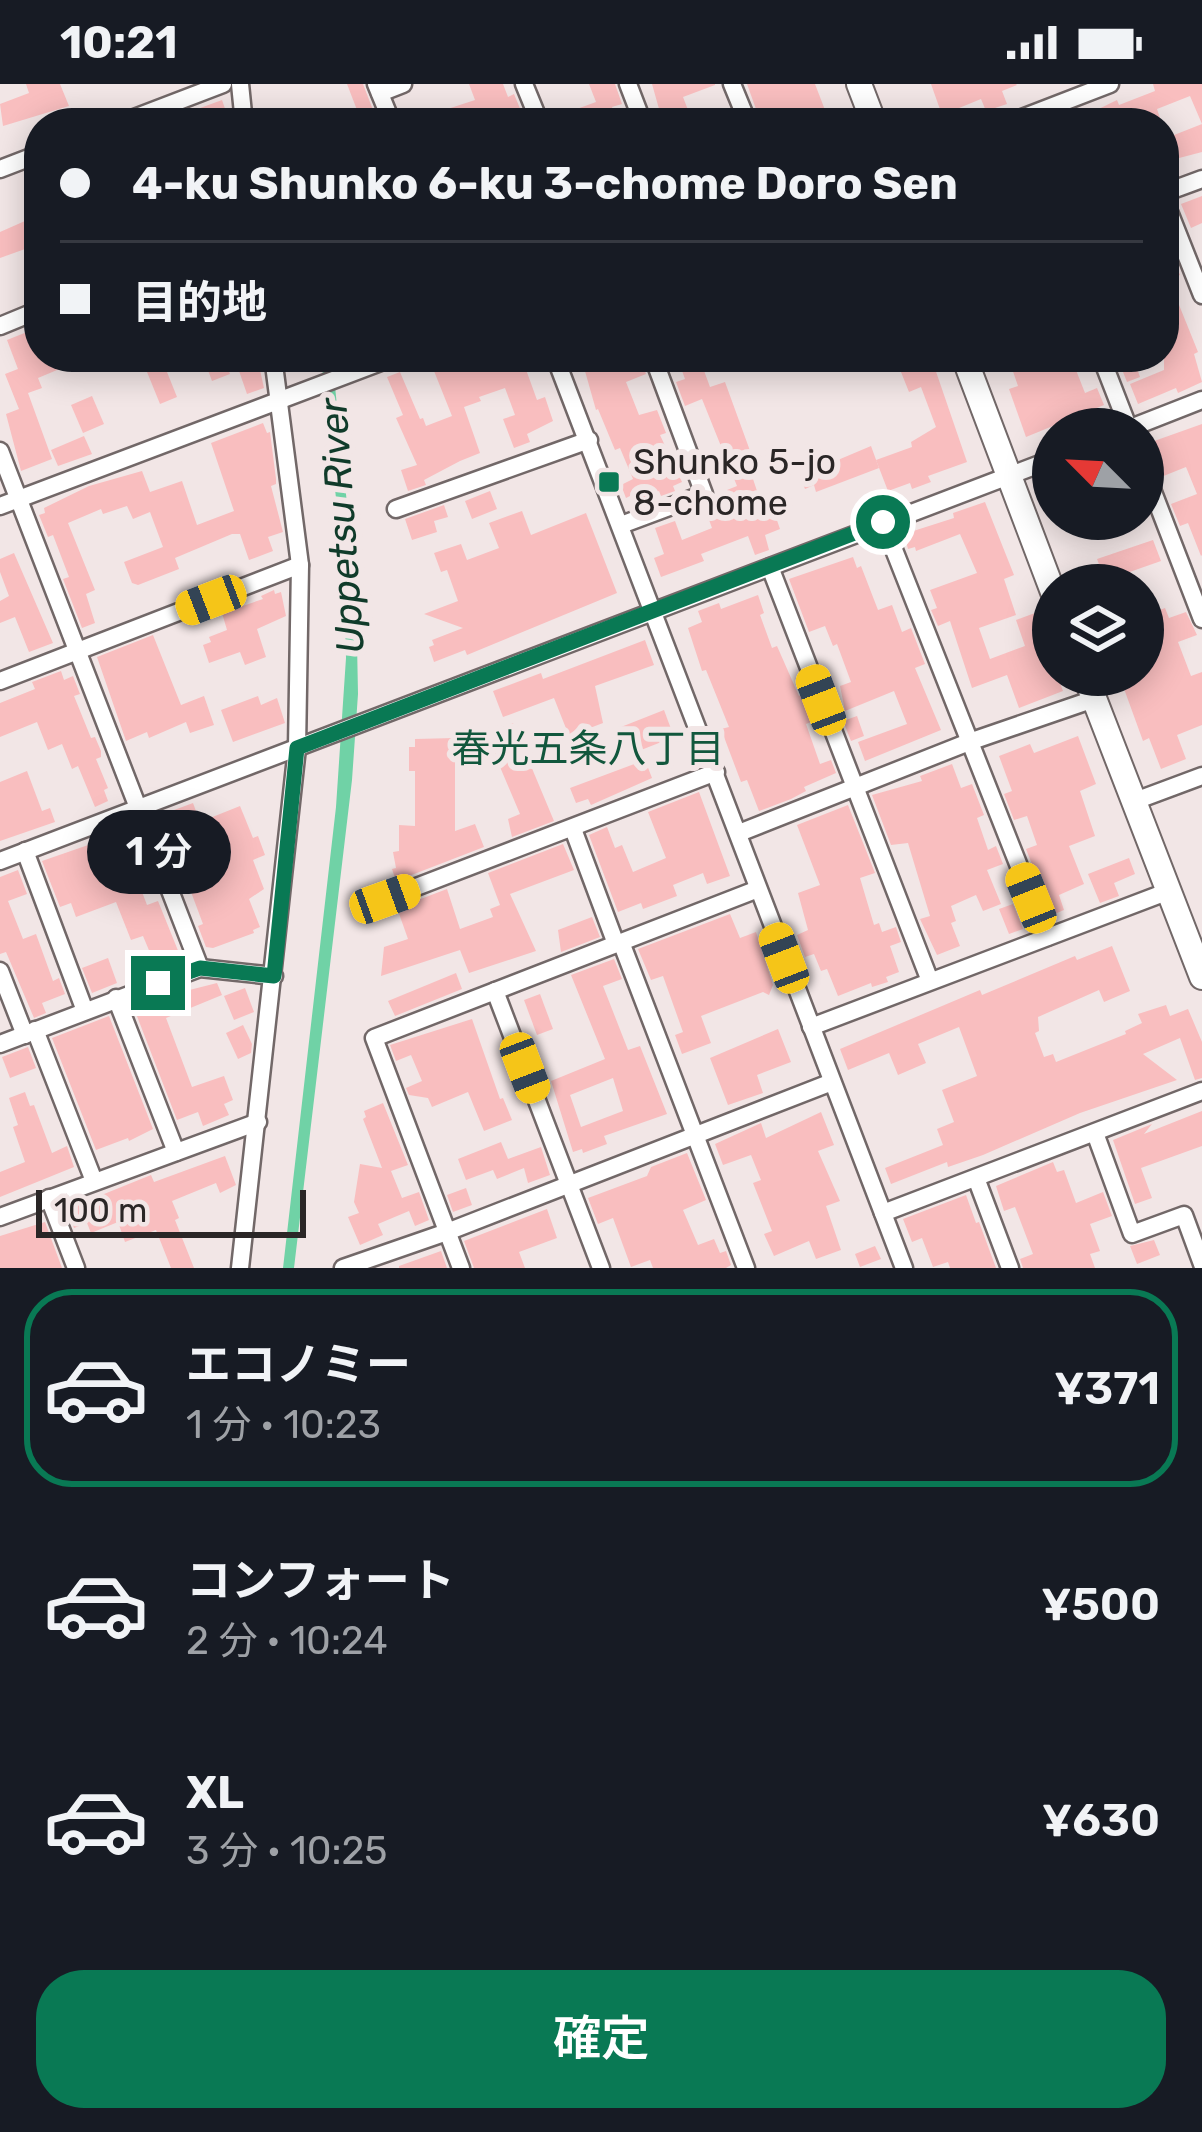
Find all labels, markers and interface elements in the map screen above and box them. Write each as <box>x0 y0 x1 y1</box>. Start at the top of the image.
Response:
text: 10:21 <box>60 16 178 69</box>
text: 4-ku Shunko 6-ku 3-chome Doro Sen <box>132 157 958 210</box>
text: 目的地 <box>132 276 267 329</box>
water label: Uppetsu River <box>310 395 374 655</box>
north arrow <box>1032 408 1164 540</box>
map controls <box>1032 408 1164 696</box>
place label: Shunko 5-jo 8-chome <box>633 440 836 524</box>
marker: Shunko 5-jo 8-chome <box>596 469 622 495</box>
route start <box>856 495 910 549</box>
button: layers <box>1032 564 1164 696</box>
car <box>171 570 251 630</box>
car <box>791 660 851 740</box>
district label: 春光五条八丁目 <box>451 726 725 772</box>
callout: 1 分 <box>86 809 230 893</box>
text: 1 分 <box>126 829 192 875</box>
car <box>1001 858 1061 938</box>
car <box>345 870 425 928</box>
car <box>754 918 814 998</box>
route end <box>131 956 185 1010</box>
car <box>495 1028 555 1108</box>
scale bar <box>36 1184 306 1237</box>
text: 100 m <box>54 1191 147 1230</box>
icon: car <box>42 1334 150 1442</box>
text: エコノミー <box>186 1338 411 1391</box>
text: ¥371 <box>1054 1362 1160 1415</box>
text: 1 分 · 10:23 <box>186 1402 381 1448</box>
icon: car <box>42 1550 150 1658</box>
text: コンフォート <box>186 1554 455 1607</box>
text: ¥500 <box>1041 1578 1160 1631</box>
text: 2 分 · 10:24 <box>186 1618 388 1664</box>
icon: car <box>42 1766 150 1874</box>
text: XL <box>186 1766 244 1819</box>
text: ¥630 <box>1042 1794 1160 1847</box>
text: 3 分 · 10:25 <box>186 1828 387 1874</box>
button: 確定 <box>36 1970 1166 2108</box>

